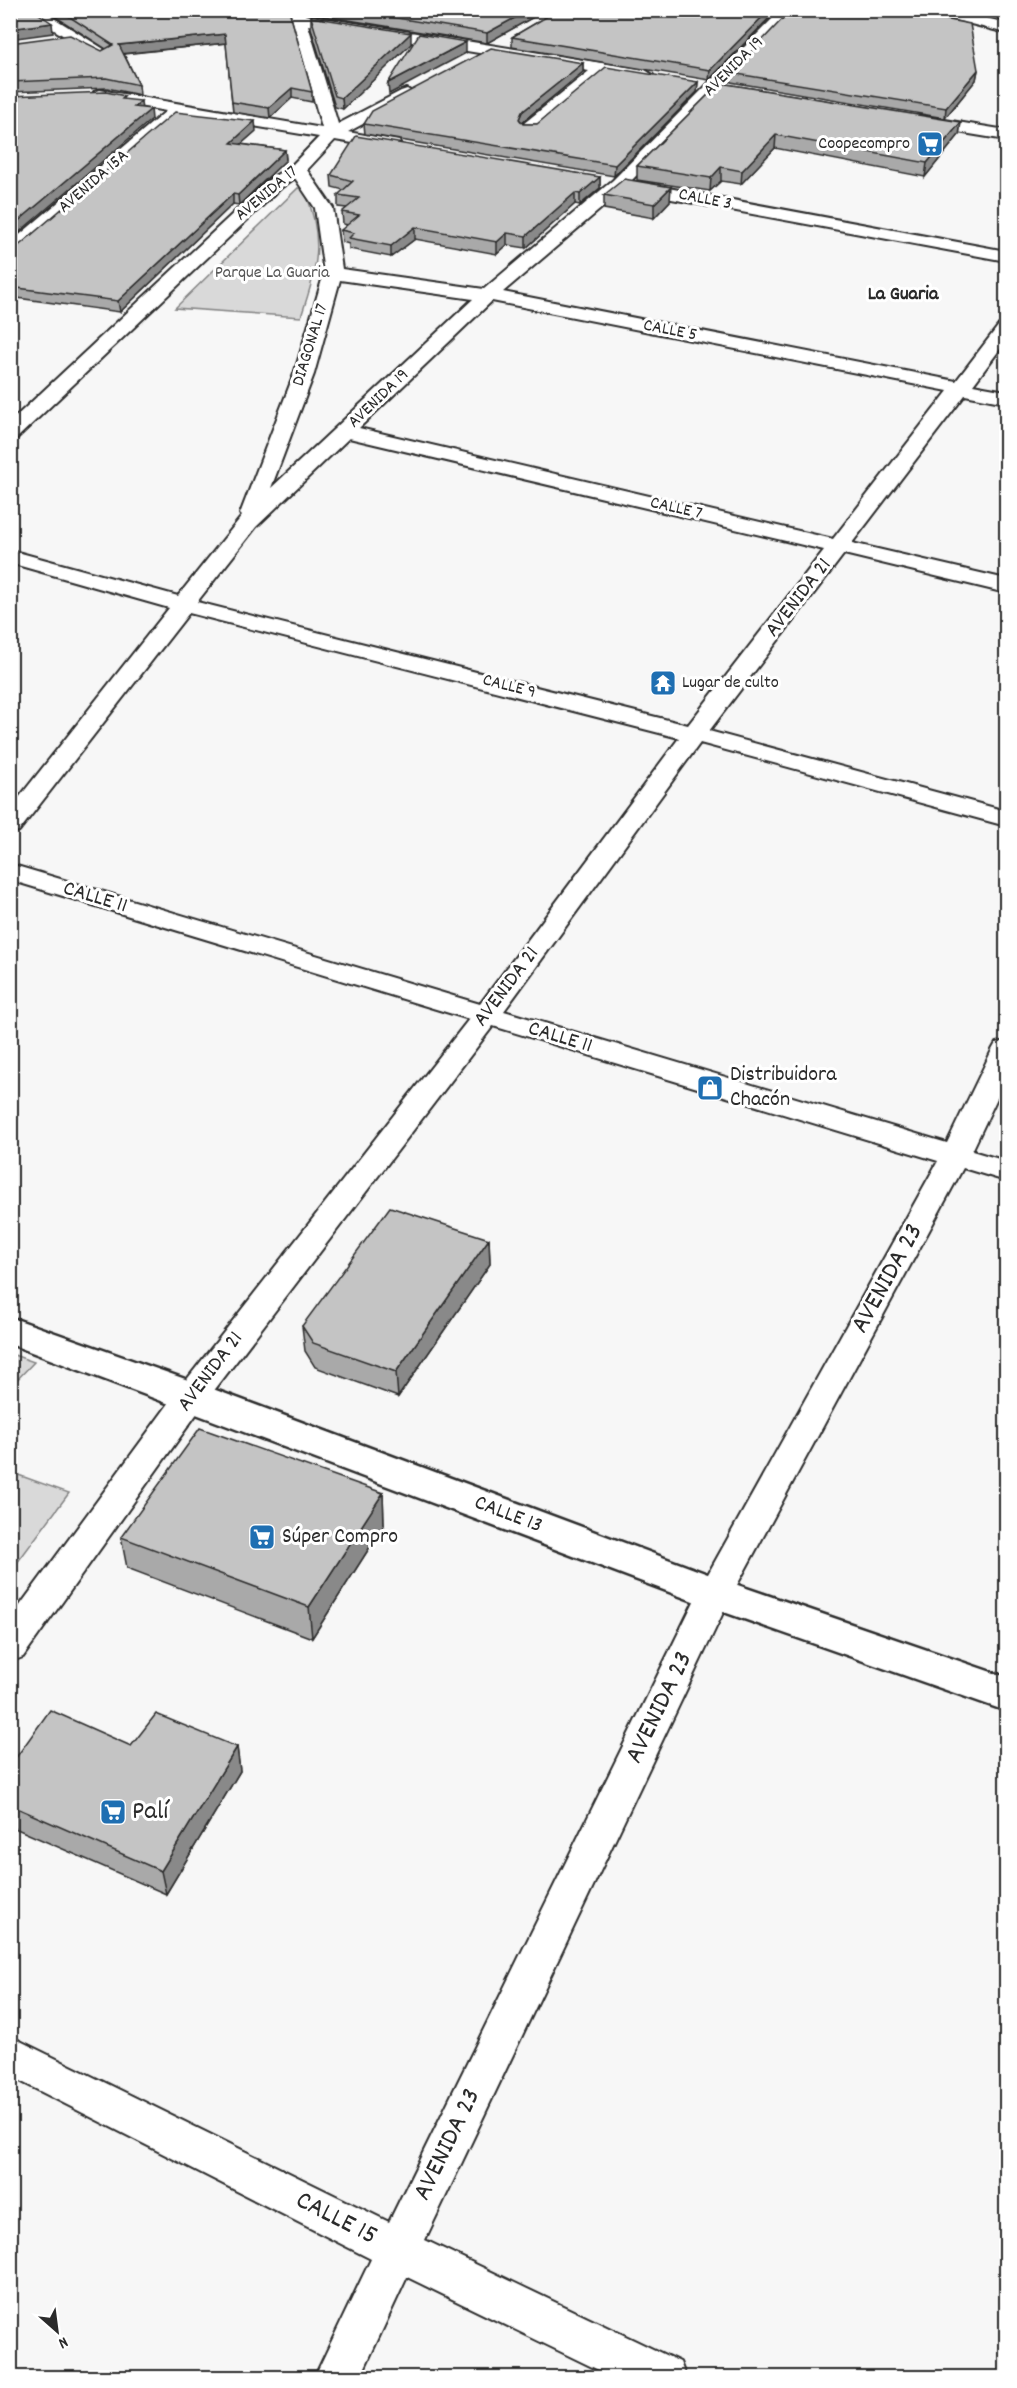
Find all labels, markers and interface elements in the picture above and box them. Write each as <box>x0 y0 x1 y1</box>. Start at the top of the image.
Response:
street label: AVENIDA 19 <box>698 31 770 103</box>
supermarket icon: Coopecompro <box>915 129 945 159</box>
place label: Coopecompro <box>818 132 910 157</box>
street label: AVENIDA 15A <box>53 144 135 220</box>
street label: AVENIDA 17 <box>230 160 304 228</box>
street label: CALLE 3 <box>676 183 734 217</box>
park label: Parque La Guaria <box>215 261 330 286</box>
district label: La Guaria <box>868 281 939 309</box>
street label: DIAGONAL 17 <box>287 301 335 389</box>
street label: CALLE 5 <box>641 314 699 348</box>
street label: AVENIDA 19 <box>343 363 415 435</box>
street label: CALLE 7 <box>648 491 705 527</box>
street label: AVENIDA 21 <box>758 552 840 644</box>
street label: CALLE 9 <box>480 668 538 706</box>
temple icon: Lugar de culto <box>648 668 678 698</box>
place label: Lugar de culto <box>682 671 779 696</box>
street label: CALLE 11 <box>59 874 131 922</box>
street label: AVENIDA 21 <box>467 940 547 1034</box>
street label: CALLE 11 <box>524 1014 596 1062</box>
place label: Distribuidora Chacón <box>730 1060 837 1116</box>
shop icon: Distribuidora Chacón <box>695 1073 725 1103</box>
street label: AVENIDA 23 <box>842 1217 934 1341</box>
street label: AVENIDA 21 <box>171 1325 251 1419</box>
street label: CALLE 13 <box>470 1488 546 1542</box>
supermarket icon: Súper Compro <box>247 1522 277 1552</box>
place label: Súper Compro <box>282 1522 398 1553</box>
street label: AVENIDA 23 <box>616 1645 704 1771</box>
place label: Palí <box>132 1793 170 1832</box>
supermarket icon: Palí <box>98 1797 128 1827</box>
street label: AVENIDA 23 <box>404 2082 492 2208</box>
street label: CALLE 15 <box>288 2182 384 2256</box>
north arrow <box>27 2301 87 2361</box>
text: N <box>54 2330 72 2354</box>

